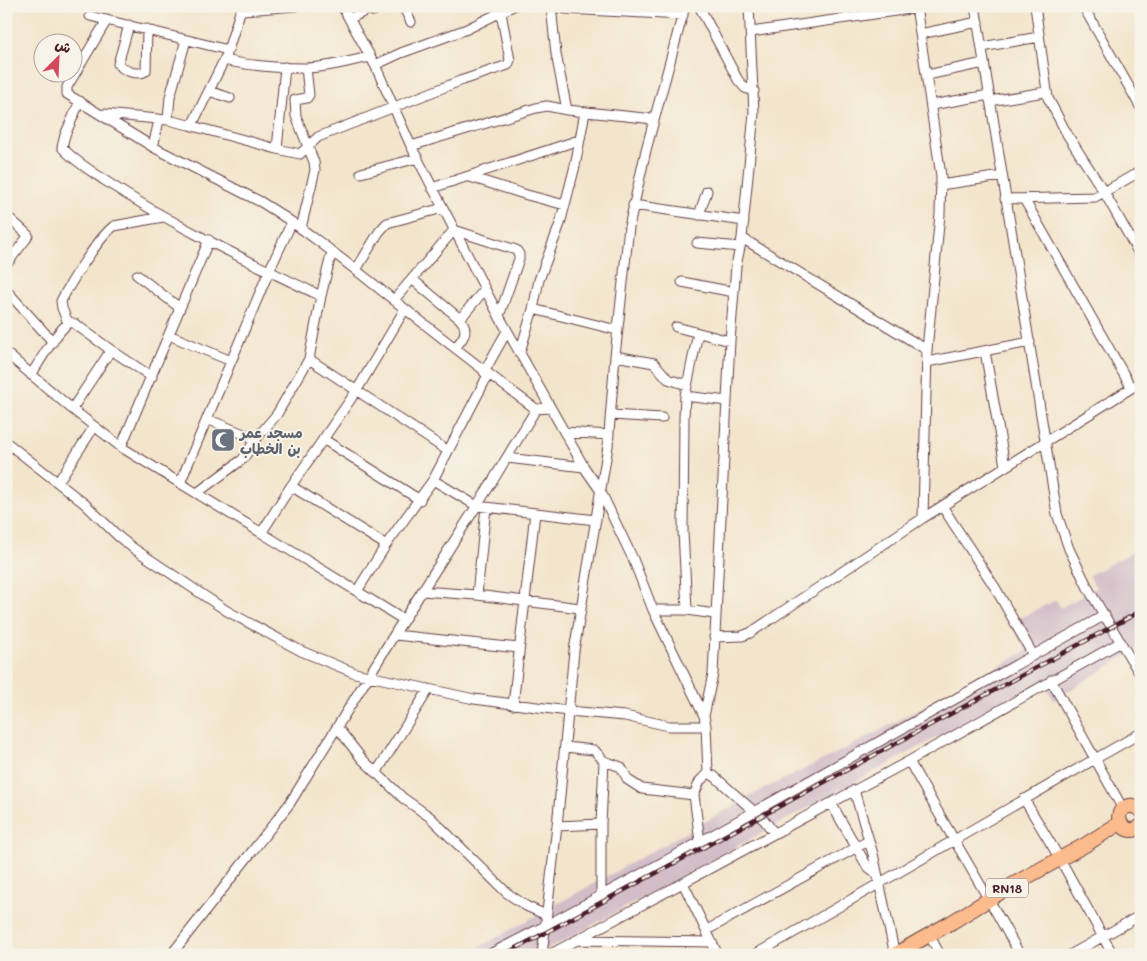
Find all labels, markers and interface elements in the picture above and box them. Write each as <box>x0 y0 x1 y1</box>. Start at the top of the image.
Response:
north arrow <box>32 32 82 82</box>
text: ش <box>53 34 74 57</box>
place label: مسجد عمر بن الخطاب <box>238 423 303 458</box>
mosque icon: مسجد عمر بن الخطاب <box>210 427 236 453</box>
road number: RN18 <box>986 878 1028 898</box>

